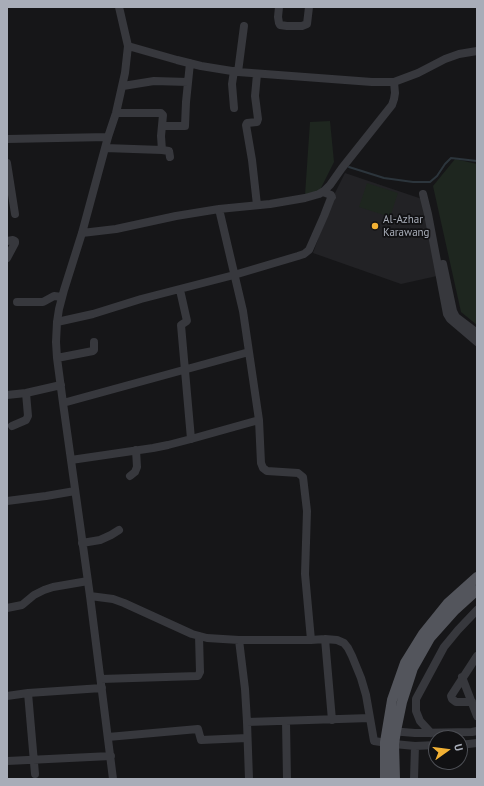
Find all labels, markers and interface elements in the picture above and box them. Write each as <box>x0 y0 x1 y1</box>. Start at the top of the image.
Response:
place label: Al-Azhar Karawang <box>383 213 430 239</box>
marker: Al-Azhar Karawang <box>370 221 380 231</box>
north arrow <box>428 730 468 770</box>
text: U <box>451 742 466 752</box>

